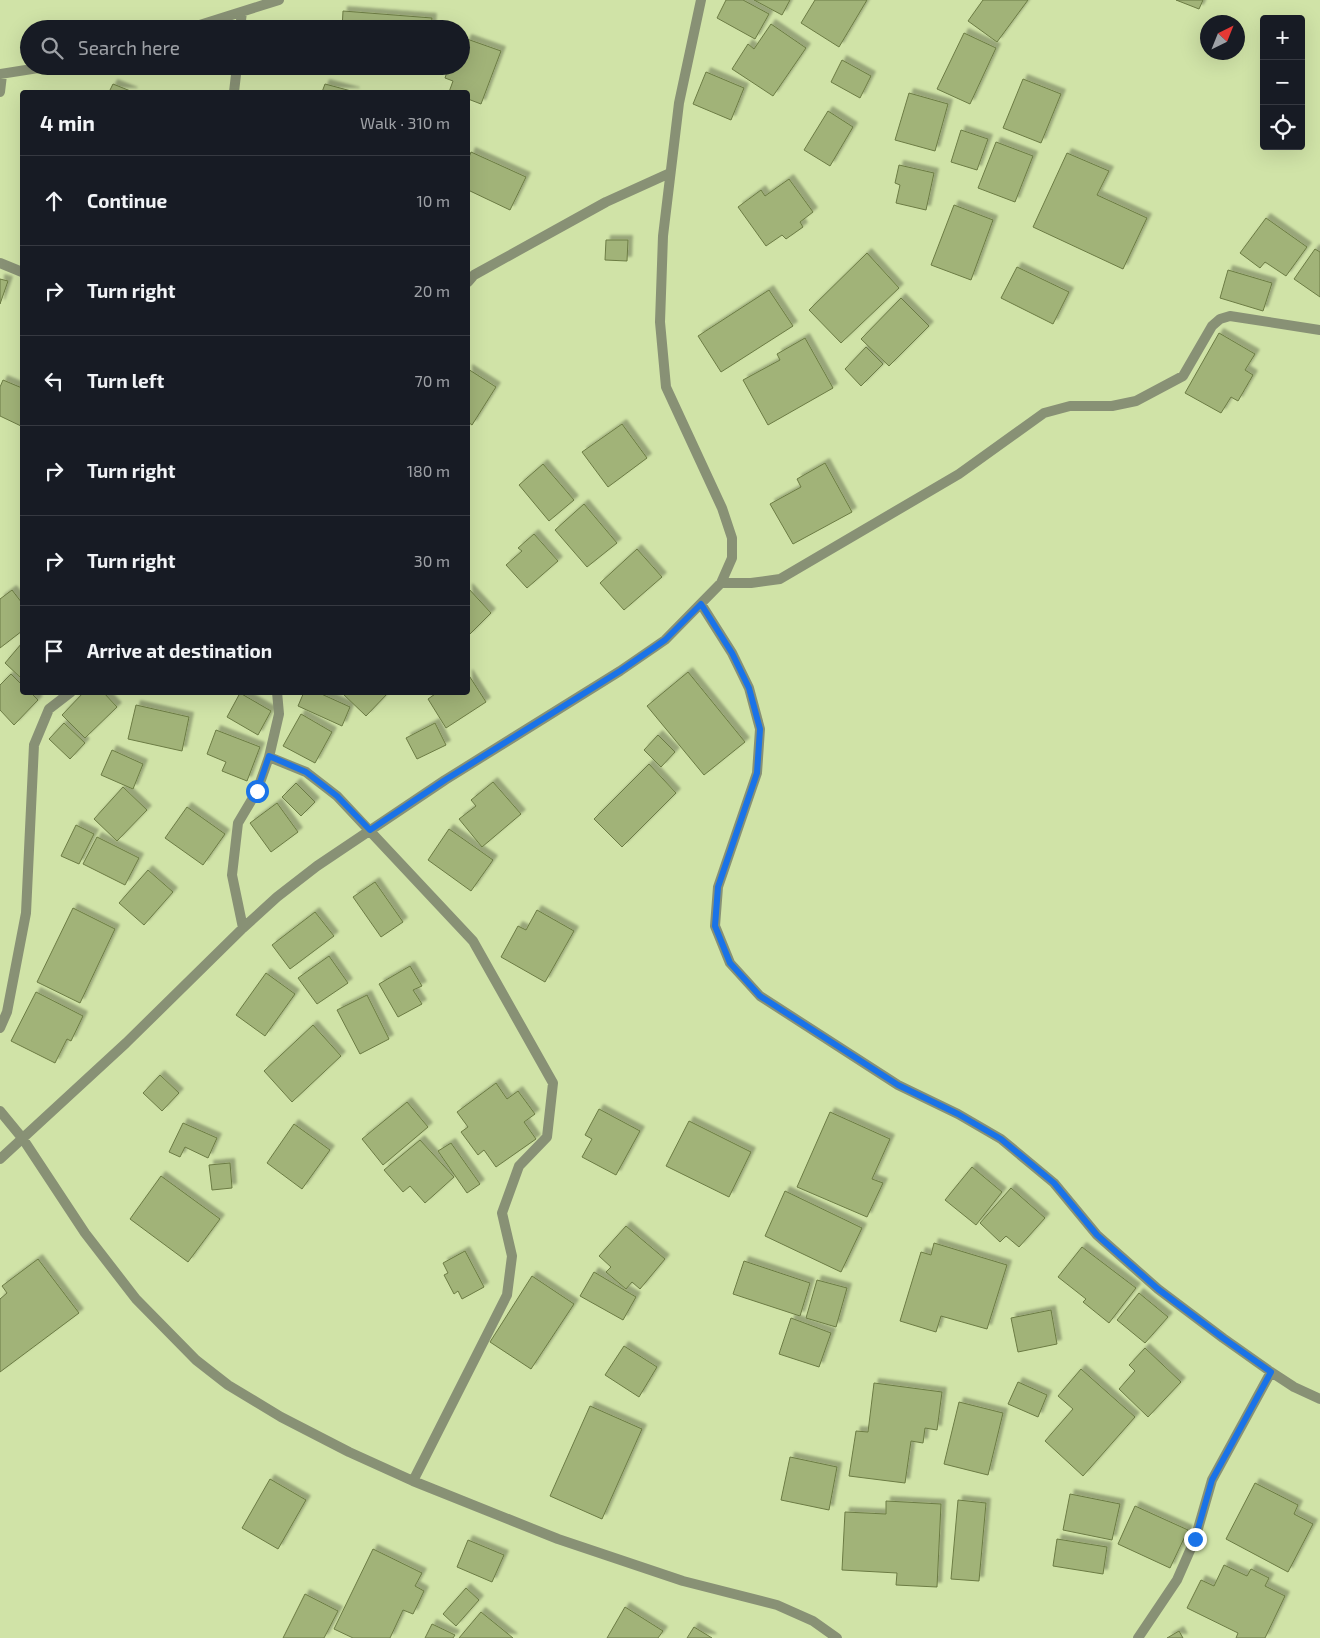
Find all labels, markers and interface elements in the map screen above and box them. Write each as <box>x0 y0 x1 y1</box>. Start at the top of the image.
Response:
north arrow <box>1200 15 1245 60</box>
map controls <box>1260 15 1305 150</box>
button: + <box>1260 15 1305 60</box>
search box <box>20 20 470 75</box>
icon: search <box>38 34 66 62</box>
text: Search here <box>78 36 180 59</box>
button: − <box>1260 60 1305 105</box>
button: locate <box>1260 105 1305 150</box>
text: 4 min <box>40 110 95 135</box>
text: Walk · 310 m <box>360 113 450 132</box>
icon: ahead <box>40 187 68 215</box>
text: Continue <box>87 189 167 212</box>
text: 10 m <box>416 191 450 210</box>
icon: right <box>40 277 68 305</box>
text: Turn right <box>87 279 175 302</box>
text: 20 m <box>414 281 450 300</box>
icon: left <box>40 367 68 395</box>
text: Turn left <box>87 369 164 392</box>
text: 70 m <box>415 371 450 390</box>
icon: right <box>40 457 68 485</box>
text: Turn right <box>87 459 175 482</box>
text: 180 m <box>407 461 450 480</box>
icon: right <box>40 547 68 575</box>
text: Turn right <box>87 549 175 572</box>
text: 30 m <box>414 551 450 570</box>
icon: arrive <box>40 637 68 665</box>
text: Arrive at destination <box>87 639 272 662</box>
route start <box>246 780 269 803</box>
route end <box>1184 1528 1207 1551</box>

